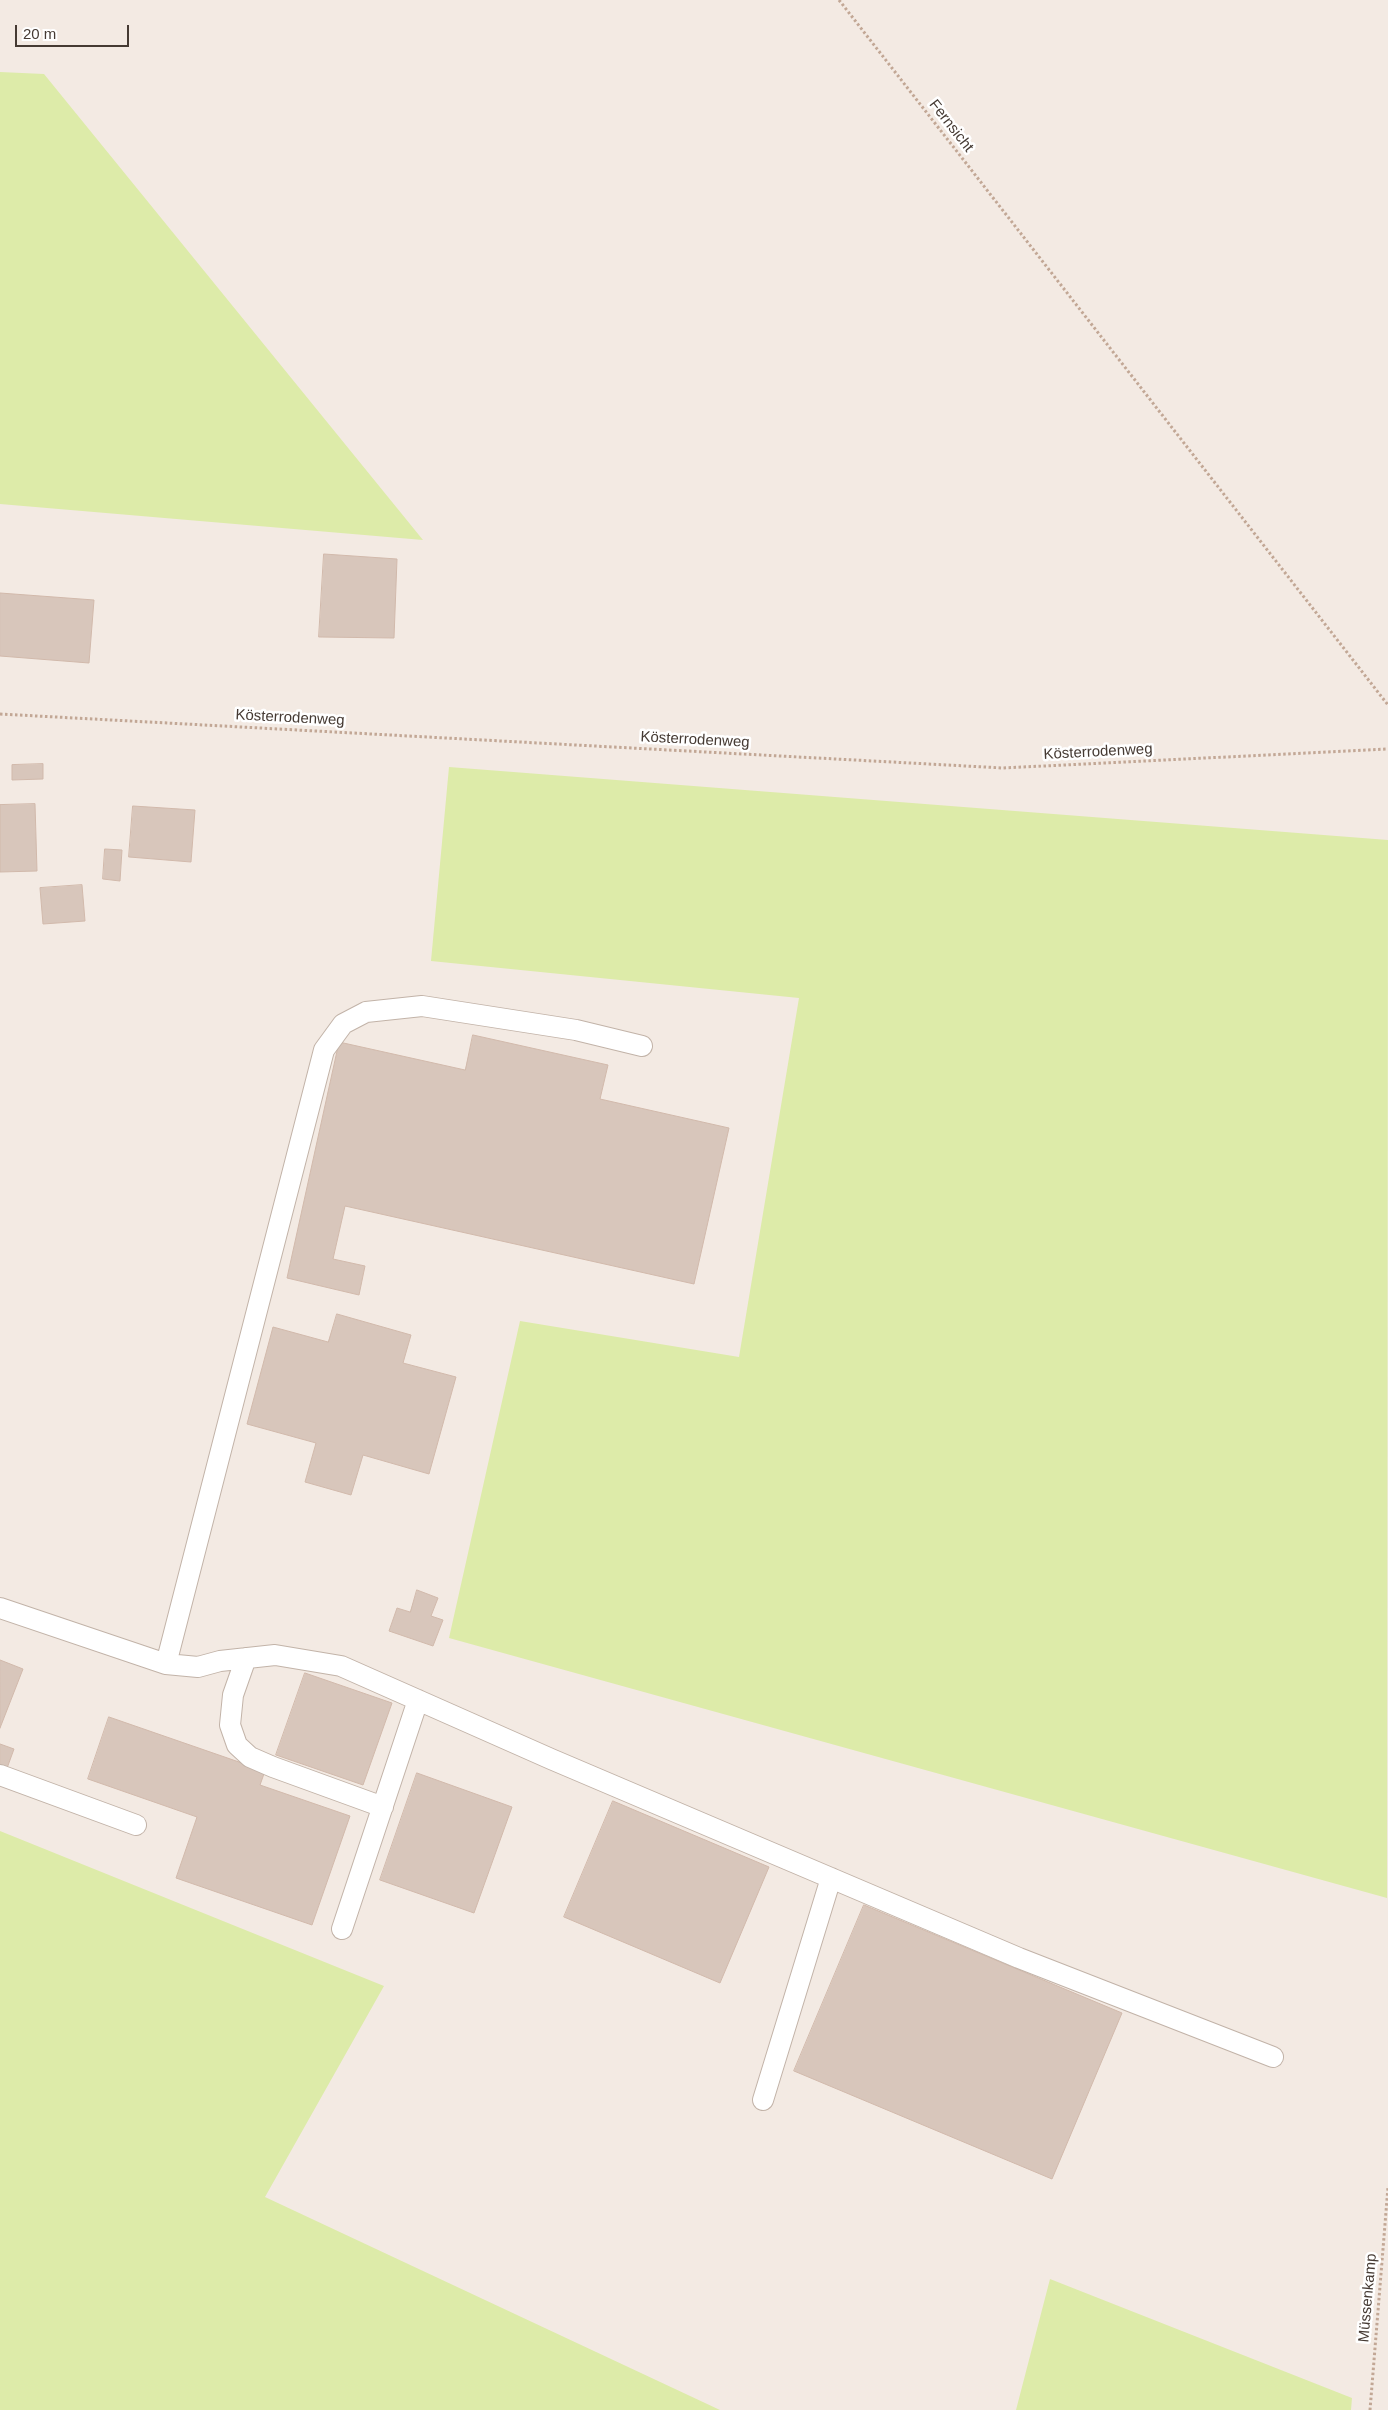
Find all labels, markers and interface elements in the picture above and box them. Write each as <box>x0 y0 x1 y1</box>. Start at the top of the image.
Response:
scale bar <box>18 15 131 47</box>
text: 20 m <box>23 25 56 42</box>
street label: Fernsicht <box>925 96 977 156</box>
street label: Kösterrodenweg <box>235 706 345 730</box>
street label: Kösterrodenweg <box>640 728 750 752</box>
street label: Kösterrodenweg <box>1043 740 1153 764</box>
street label: Müssenkamp <box>1355 2253 1381 2343</box>

